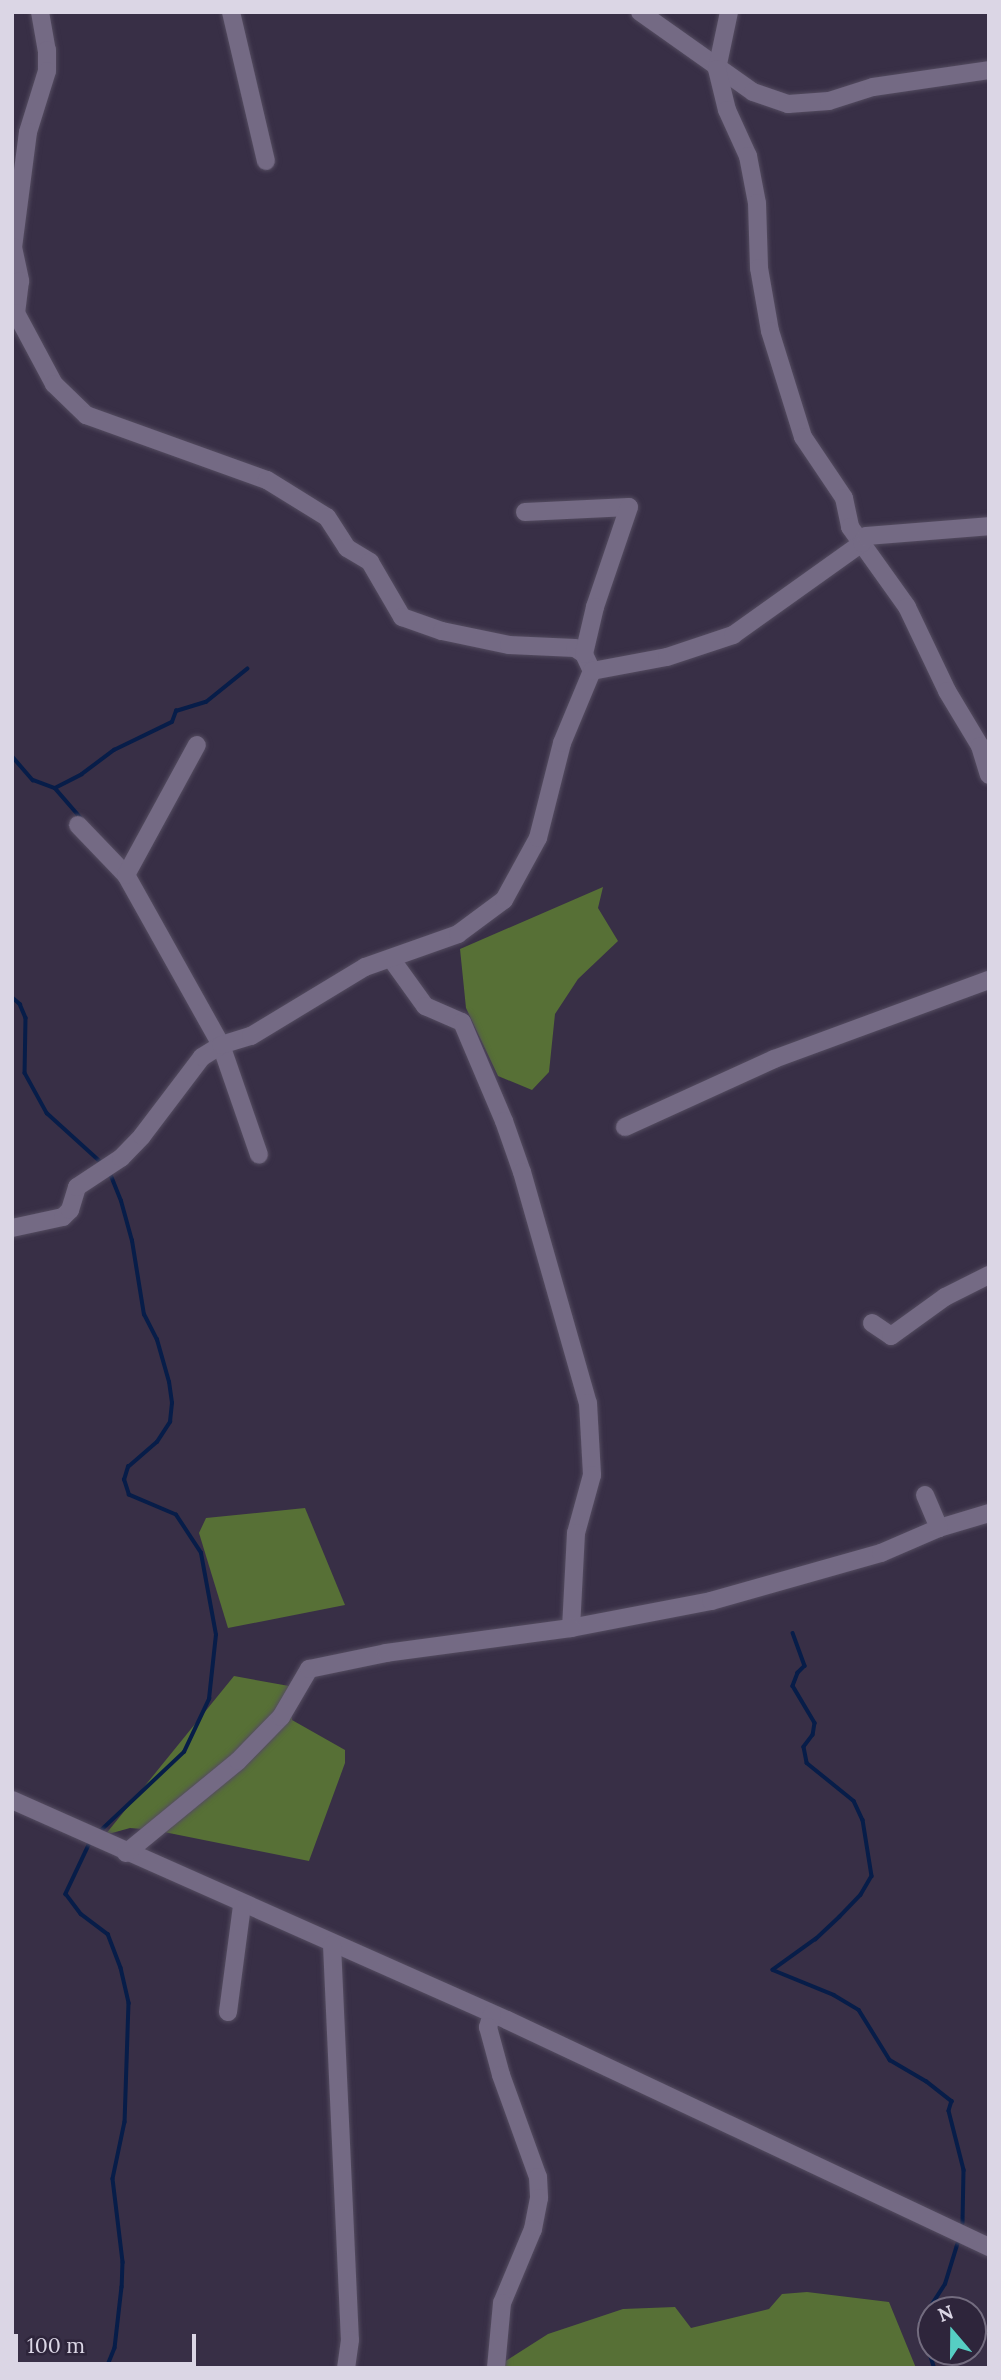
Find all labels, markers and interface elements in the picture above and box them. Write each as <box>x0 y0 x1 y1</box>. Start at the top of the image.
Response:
north arrow <box>917 2296 987 2366</box>
text: N <box>934 2299 957 2327</box>
scale bar <box>18 2320 200 2364</box>
text: 100 m <box>27 2332 85 2359</box>

